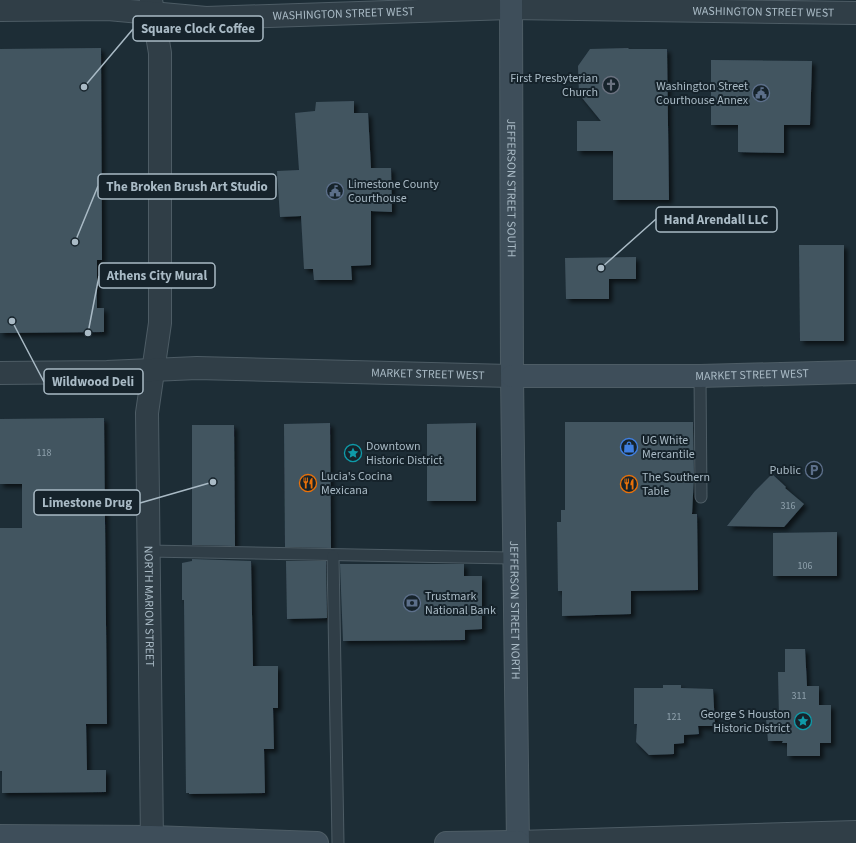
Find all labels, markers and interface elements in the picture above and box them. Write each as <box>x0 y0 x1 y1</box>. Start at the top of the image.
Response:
street label: WASHINGTON STREET WEST <box>272 3 415 25</box>
street label: WASHINGTON STREET WEST <box>692 3 835 22</box>
callout: Square Clock Coffee <box>133 16 263 41</box>
text: Square Clock Coffee <box>141 20 255 38</box>
place label: First Presbyterian Church <box>510 70 598 101</box>
church icon: First Presbyterian Church <box>601 75 621 95</box>
place label: Washington Street Courthouse Annex <box>656 78 749 109</box>
public building icon: Washington Street Courthouse Annex <box>751 83 771 103</box>
street label: JEFFERSON STREET SOUTH <box>502 119 520 257</box>
callout: The Broken Brush Art Studio <box>98 174 276 199</box>
place label: Limestone County Courthouse <box>348 176 439 207</box>
text: The Broken Brush Art Studio <box>106 178 268 196</box>
public building icon: Limestone County Courthouse <box>325 181 345 201</box>
callout: Hand Arendall LLC <box>656 207 777 232</box>
text: Hand Arendall LLC <box>664 211 769 229</box>
callout: Athens City Mural <box>99 263 215 288</box>
text: Athens City Mural <box>106 267 207 285</box>
street label: MARKET STREET WEST <box>371 364 485 384</box>
street label: MARKET STREET WEST <box>695 365 810 385</box>
callout: Wildwood Deli <box>44 369 143 394</box>
text: Wildwood Deli <box>52 373 134 391</box>
place label: UG White Mercantile <box>642 432 695 463</box>
shop icon: UG White Mercantile <box>619 437 639 457</box>
place label: Downtown Historic District <box>366 438 443 469</box>
place icon: Downtown Historic District <box>343 443 363 463</box>
house number: 118 <box>37 446 51 460</box>
parking icon: Public <box>804 460 824 480</box>
place label: Public <box>770 462 802 479</box>
place label: Lucia's Cocina Mexicana <box>321 468 392 499</box>
place label: The Southern Table <box>642 469 710 500</box>
restaurant icon: Lucia's Cocina Mexicana <box>298 473 318 493</box>
restaurant icon: The Southern Table <box>619 474 639 494</box>
callout: Limestone Drug <box>34 490 140 515</box>
text: Limestone Drug <box>42 494 132 512</box>
house number: 316 <box>781 499 795 513</box>
street label: JEFFERSON STREET NORTH <box>505 540 524 680</box>
street label: NORTH MARION STREET <box>140 546 158 667</box>
house number: 106 <box>798 559 812 573</box>
place label: Trustmark National Bank <box>425 588 496 619</box>
bank icon: Trustmark National Bank <box>402 593 422 613</box>
house number: 311 <box>792 689 806 703</box>
place label: George S Houston Historic District <box>700 706 790 737</box>
house number: 121 <box>667 710 681 724</box>
place icon: George S Houston Historic District <box>793 711 813 731</box>

